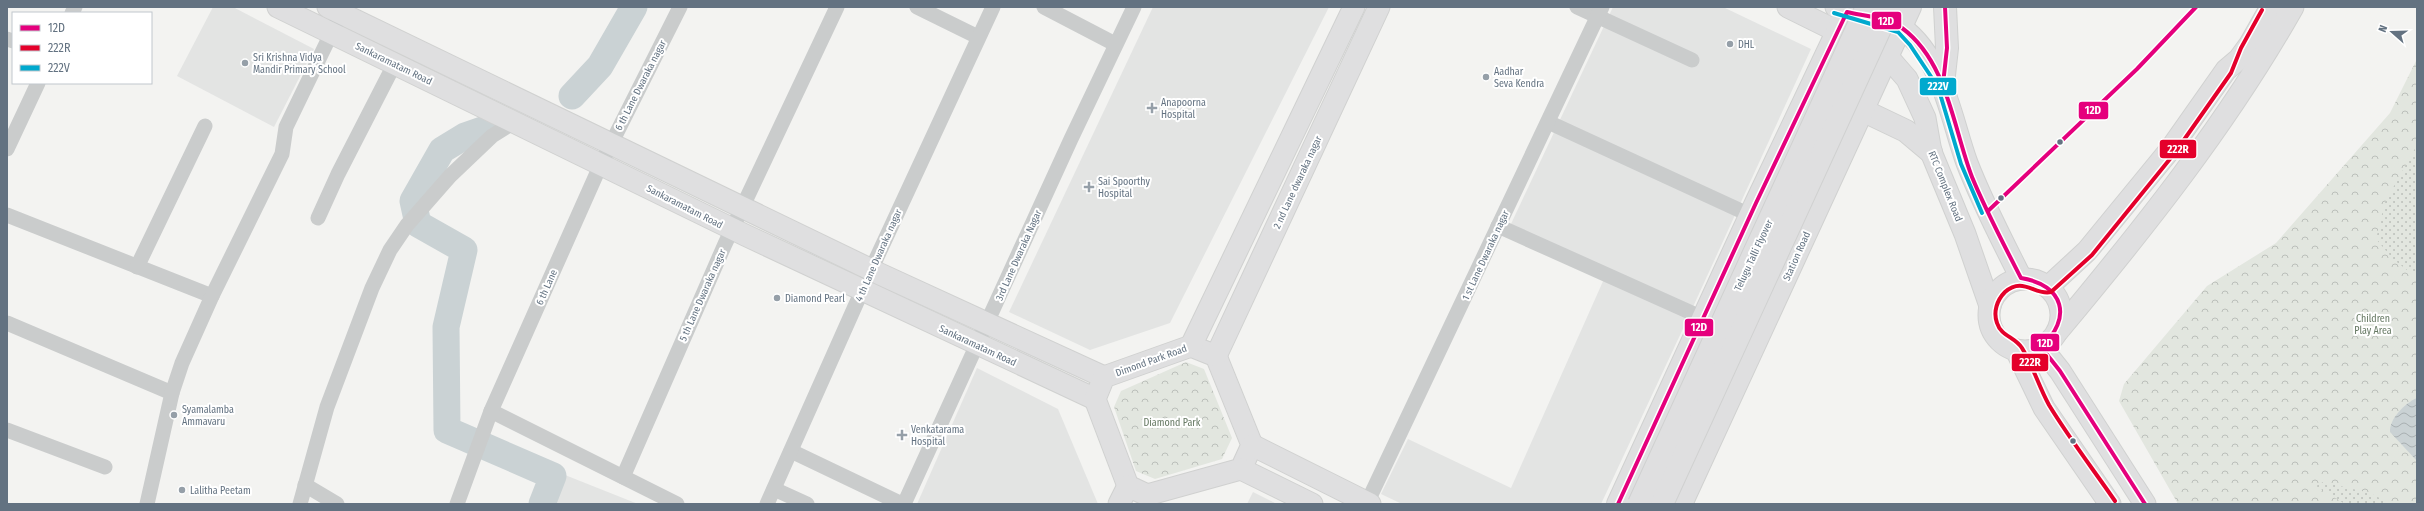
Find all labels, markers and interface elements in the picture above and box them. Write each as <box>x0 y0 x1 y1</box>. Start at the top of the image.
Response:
line badge: 12D <box>1871 11 1902 30</box>
legend <box>12 12 152 84</box>
north arrow <box>2372 12 2412 52</box>
text: 12D <box>1878 15 1895 28</box>
text: 12D <box>48 21 65 35</box>
text: N <box>2376 23 2390 34</box>
street label: 6 th Lane Dwaraka nagar <box>613 38 669 133</box>
marker: DHL <box>1725 39 1735 49</box>
place label: DHL <box>1738 39 1755 51</box>
street label: Sankaramatam Road <box>353 40 434 88</box>
text: 222R <box>48 41 71 55</box>
place label: Sri Krishna Vidya Mandir Primary School <box>253 52 346 76</box>
marker: Sri Krishna Vidya Mandir Primary School <box>240 58 250 68</box>
text: 222V <box>48 61 71 75</box>
place label: Aadhar Seva Kendra <box>1494 66 1544 90</box>
marker: Aadhar Seva Kendra <box>1481 72 1491 82</box>
line badge: 222V <box>1919 77 1957 96</box>
text: 222V <box>1927 80 1949 93</box>
place label: Anapoorna Hospital <box>1161 97 1206 121</box>
line badge: 12D <box>2078 101 2109 120</box>
marker: Anapoorna Hospital <box>1146 102 1158 114</box>
text: 12D <box>2085 104 2102 117</box>
street label: 2 nd Lane dwaraka nagar <box>1271 134 1325 231</box>
unlabelled marker <box>2055 137 2065 147</box>
line badge: 222R <box>2159 139 2197 159</box>
text: 222R <box>2166 143 2190 156</box>
street label: RTC Complex Road <box>1925 149 1965 223</box>
place label: Sai Spoorthy Hospital <box>1098 176 1150 200</box>
marker: Sai Spoorthy Hospital <box>1083 181 1095 193</box>
street label: Sankaramatam Road <box>644 182 725 231</box>
unlabelled marker <box>1996 193 2006 203</box>
street label: 4 th Lane Dwaraka nagar <box>853 207 905 303</box>
street label: 3rd Lane Dwaraka Nagar <box>994 208 1045 303</box>
street label: 1 st Lane Dwaraka nagar <box>1460 208 1512 302</box>
street label: Telugu Talli Flyover <box>1732 217 1776 293</box>
street label: Station Road <box>1781 230 1813 283</box>
street label: 5 th Lane Dwaraka nagar <box>677 247 729 343</box>
street label: 6 th Lane <box>534 268 560 307</box>
marker: Diamond Pearl <box>772 293 782 303</box>
place label: Diamond Pearl <box>785 293 845 305</box>
park label: Children Play Area <box>2354 313 2392 337</box>
line badge: 12D <box>1684 318 1714 337</box>
text: 12D <box>1691 321 1708 334</box>
street label: Sankaramatam Road <box>937 323 1018 369</box>
line badge: 12D <box>2030 333 2060 352</box>
text: 12D <box>2037 337 2054 350</box>
street label: Dimond Park Road <box>1114 342 1189 379</box>
line badge: 222R <box>2011 353 2049 372</box>
text: 222R <box>2018 356 2042 369</box>
place label: Syamalamba Ammavaru <box>182 404 234 428</box>
marker: Syamalamba Ammavaru <box>169 410 179 420</box>
park label: Diamond Park <box>1144 417 1201 429</box>
place label: Venkatarama Hospital <box>911 424 964 448</box>
marker: Venkatarama Hospital <box>896 429 908 441</box>
unlabelled marker <box>2068 436 2078 446</box>
marker: Lalitha Peetam <box>177 485 187 495</box>
place label: Lalitha Peetam <box>190 485 251 497</box>

